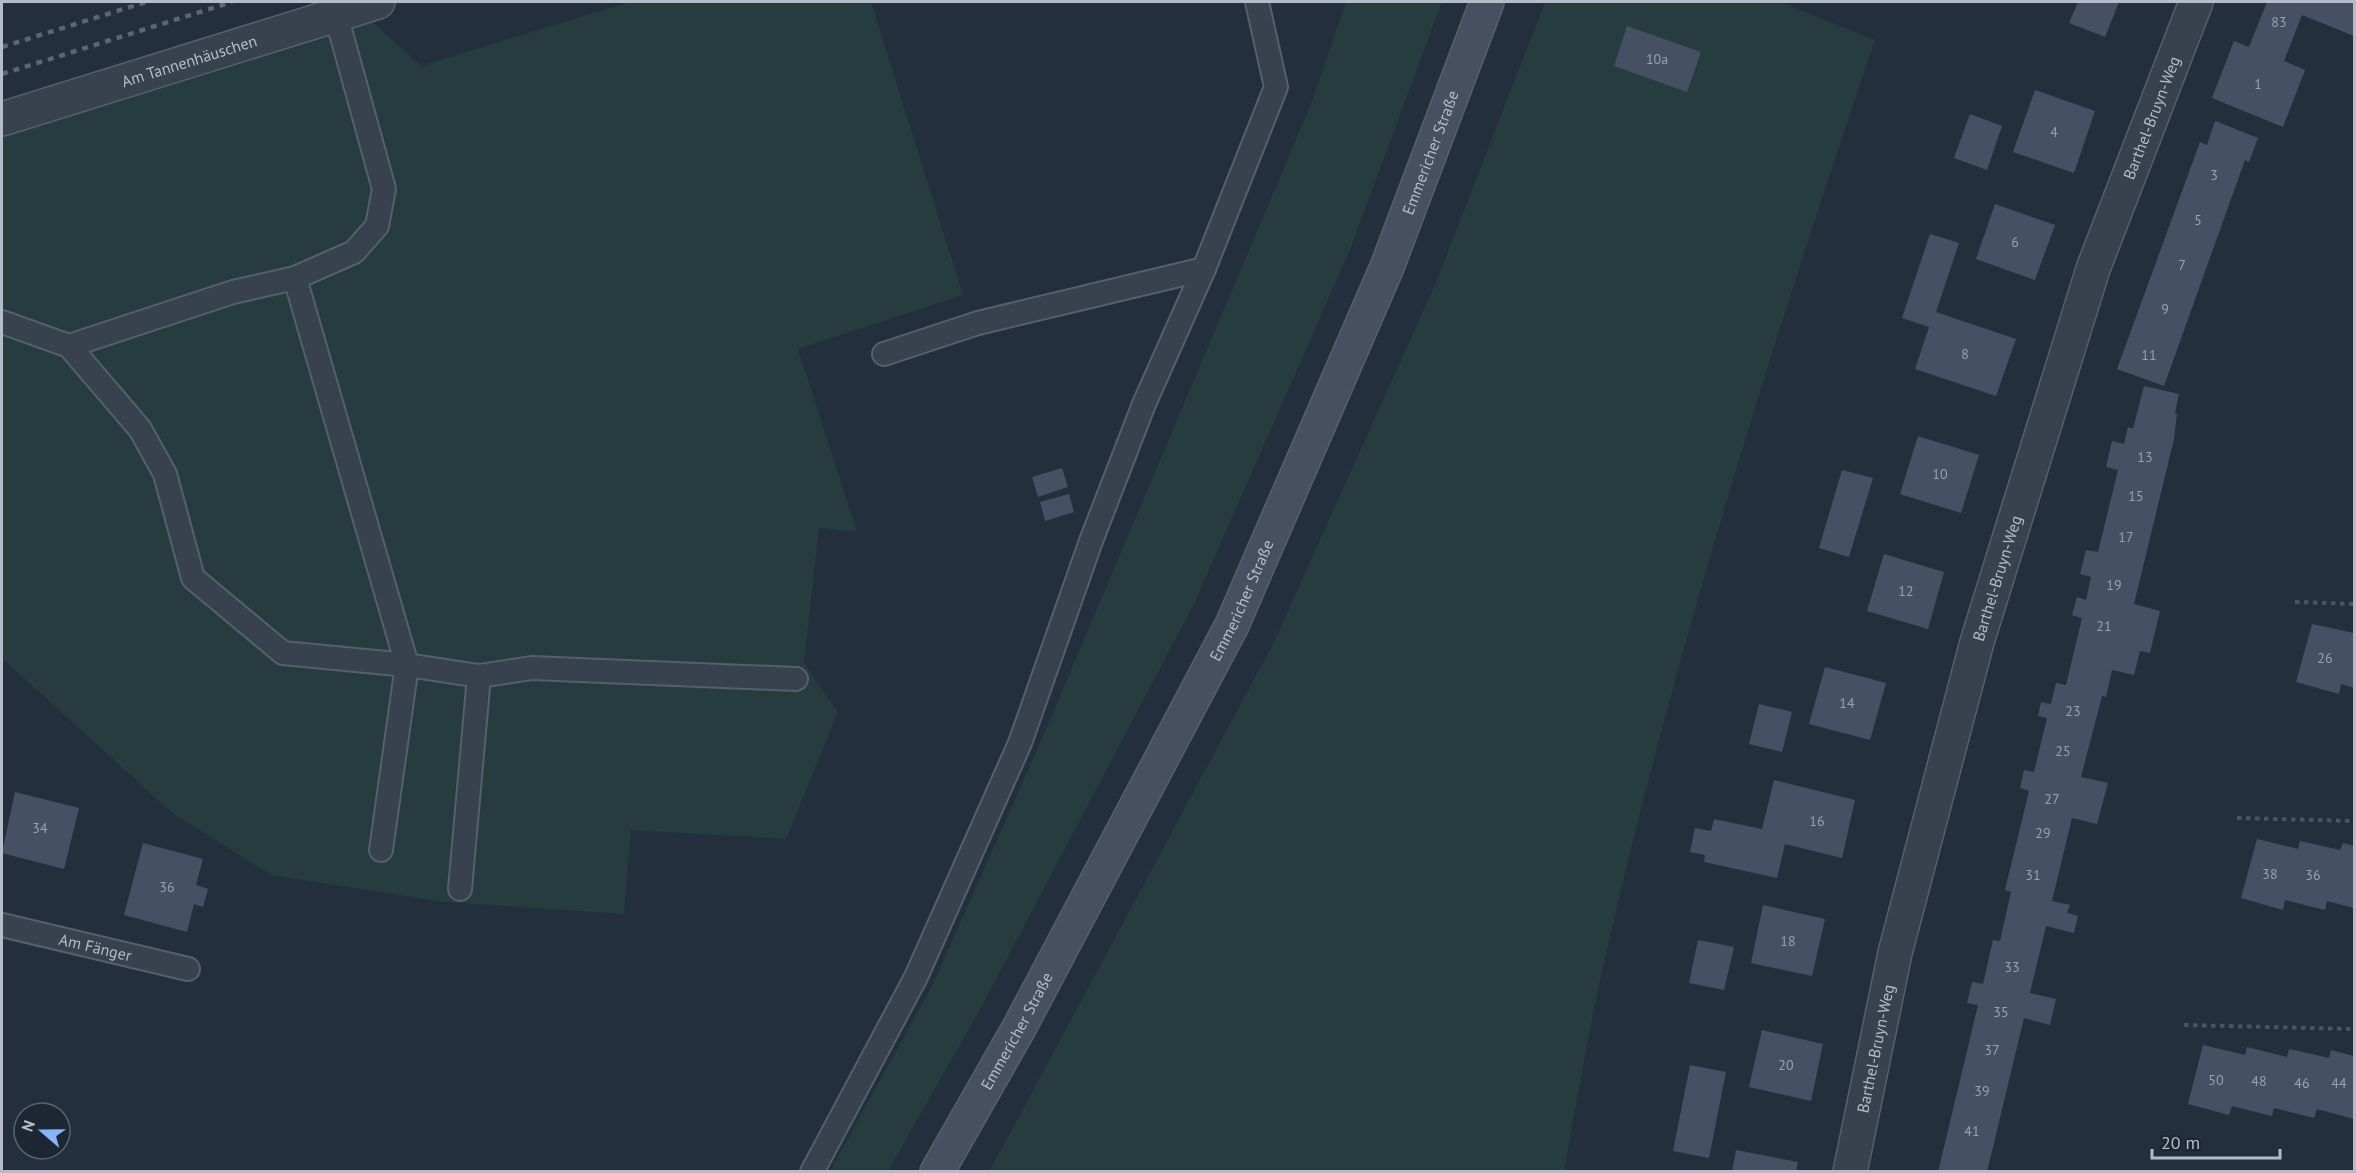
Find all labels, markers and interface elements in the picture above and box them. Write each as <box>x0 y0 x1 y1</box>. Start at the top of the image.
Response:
house number: 83 <box>2271 13 2287 31</box>
street label: Am Tannenhäuschen <box>119 30 259 91</box>
house number: 10a <box>1646 50 1668 68</box>
street label: Barthel-Bruyn-Weg <box>2119 53 2184 182</box>
house number: 1 <box>2254 75 2262 93</box>
street label: Emmericher Straße <box>1398 88 1463 217</box>
house number: 4 <box>2050 123 2058 141</box>
house number: 3 <box>2210 166 2218 184</box>
house number: 5 <box>2194 211 2202 229</box>
house number: 6 <box>2011 233 2019 251</box>
house number: 7 <box>2178 256 2186 274</box>
house number: 9 <box>2161 300 2169 318</box>
house number: 8 <box>1961 345 1969 363</box>
house number: 11 <box>2141 346 2157 364</box>
house number: 13 <box>2137 448 2153 466</box>
house number: 10 <box>1932 465 1948 483</box>
house number: 15 <box>2128 487 2144 505</box>
street label: Barthel-Bruyn-Weg <box>1968 513 2026 644</box>
house number: 17 <box>2118 528 2134 546</box>
street label: Emmericher Straße <box>1205 537 1278 664</box>
house number: 19 <box>2106 576 2122 594</box>
house number: 12 <box>1898 582 1914 600</box>
house number: 21 <box>2096 617 2112 635</box>
house number: 26 <box>2317 649 2333 667</box>
house number: 14 <box>1839 694 1855 712</box>
house number: 23 <box>2065 702 2081 720</box>
house number: 25 <box>2055 742 2071 760</box>
house number: 27 <box>2044 790 2060 808</box>
house number: 16 <box>1809 812 1825 830</box>
house number: 34 <box>32 819 48 837</box>
house number: 29 <box>2035 824 2051 842</box>
house number: 38 <box>2262 865 2278 883</box>
house number: 31 <box>2025 866 2041 884</box>
house number: 36 <box>2305 866 2321 884</box>
house number: 36 <box>159 878 175 896</box>
street label: Am Fänger <box>57 929 134 965</box>
house number: 18 <box>1780 932 1796 950</box>
house number: 33 <box>2004 958 2020 976</box>
street label: Emmericher Straße <box>976 969 1057 1093</box>
street label: Barthel-Bruyn-Weg <box>1852 983 1898 1115</box>
house number: 35 <box>1993 1003 2009 1021</box>
house number: 37 <box>1984 1041 2000 1059</box>
house number: 20 <box>1778 1056 1794 1074</box>
house number: 50 <box>2208 1071 2224 1089</box>
house number: 48 <box>2251 1072 2267 1090</box>
house number: 46 <box>2294 1074 2310 1092</box>
house number: 44 <box>2331 1074 2347 1092</box>
house number: 39 <box>1974 1082 1990 1100</box>
north arrow <box>12 1101 72 1161</box>
text: N <box>17 1118 39 1134</box>
house number: 41 <box>1964 1122 1980 1140</box>
scale bar <box>2152 1122 2280 1160</box>
text: 20 m <box>2161 1131 2200 1154</box>

